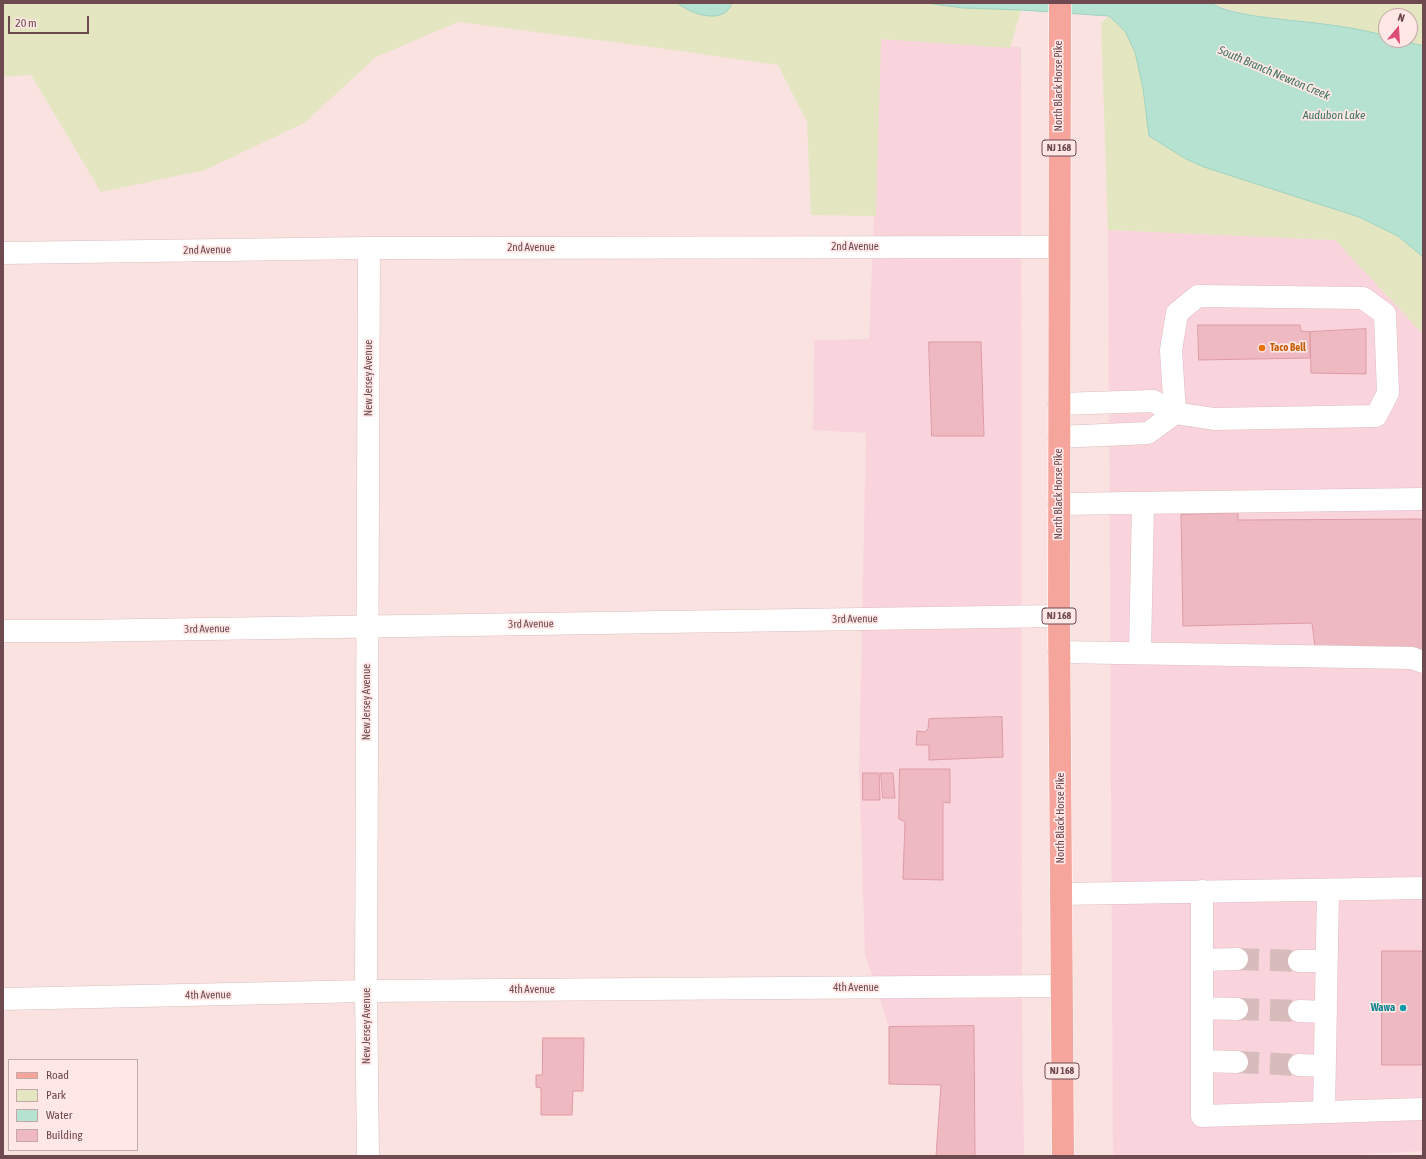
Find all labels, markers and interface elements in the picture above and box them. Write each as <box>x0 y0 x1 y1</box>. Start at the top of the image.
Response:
scale bar <box>10 8 91 34</box>
north arrow <box>1378 8 1418 48</box>
text: N <box>1396 11 1406 24</box>
text: 20 m <box>15 16 37 30</box>
street label: North Black Horse Pike <box>1052 41 1066 131</box>
water label: South Branch Newton Creek <box>1216 43 1332 103</box>
water label: Audubon Lake <box>1303 108 1365 122</box>
road number: NJ 168 <box>1042 140 1076 156</box>
street label: 2nd Avenue <box>831 240 879 254</box>
street label: 2nd Avenue <box>507 241 555 255</box>
street label: 2nd Avenue <box>183 243 231 257</box>
street label: New Jersey Avenue <box>362 340 376 416</box>
place label: Taco Bell <box>1270 341 1306 355</box>
marker: Taco Bell <box>1257 343 1267 353</box>
street label: North Black Horse Pike <box>1052 449 1066 539</box>
road number: NJ 168 <box>1042 608 1076 624</box>
street label: 3rd Avenue <box>832 612 878 626</box>
street label: 3rd Avenue <box>508 617 554 631</box>
street label: 3rd Avenue <box>184 622 230 636</box>
street label: New Jersey Avenue <box>360 664 374 740</box>
street label: North Black Horse Pike <box>1054 773 1068 863</box>
street label: 4th Avenue <box>833 981 879 995</box>
street label: 4th Avenue <box>509 983 555 997</box>
street label: 4th Avenue <box>185 988 231 1002</box>
street label: New Jersey Avenue <box>360 988 374 1064</box>
place label: Wawa <box>1371 1001 1395 1015</box>
marker: Wawa <box>1398 1003 1408 1013</box>
legend <box>8 1059 138 1151</box>
road number: NJ 168 <box>1045 1063 1079 1079</box>
text: Road <box>46 1068 69 1082</box>
text: Park <box>46 1088 66 1102</box>
text: Water <box>46 1108 72 1122</box>
text: Building <box>46 1128 83 1142</box>

